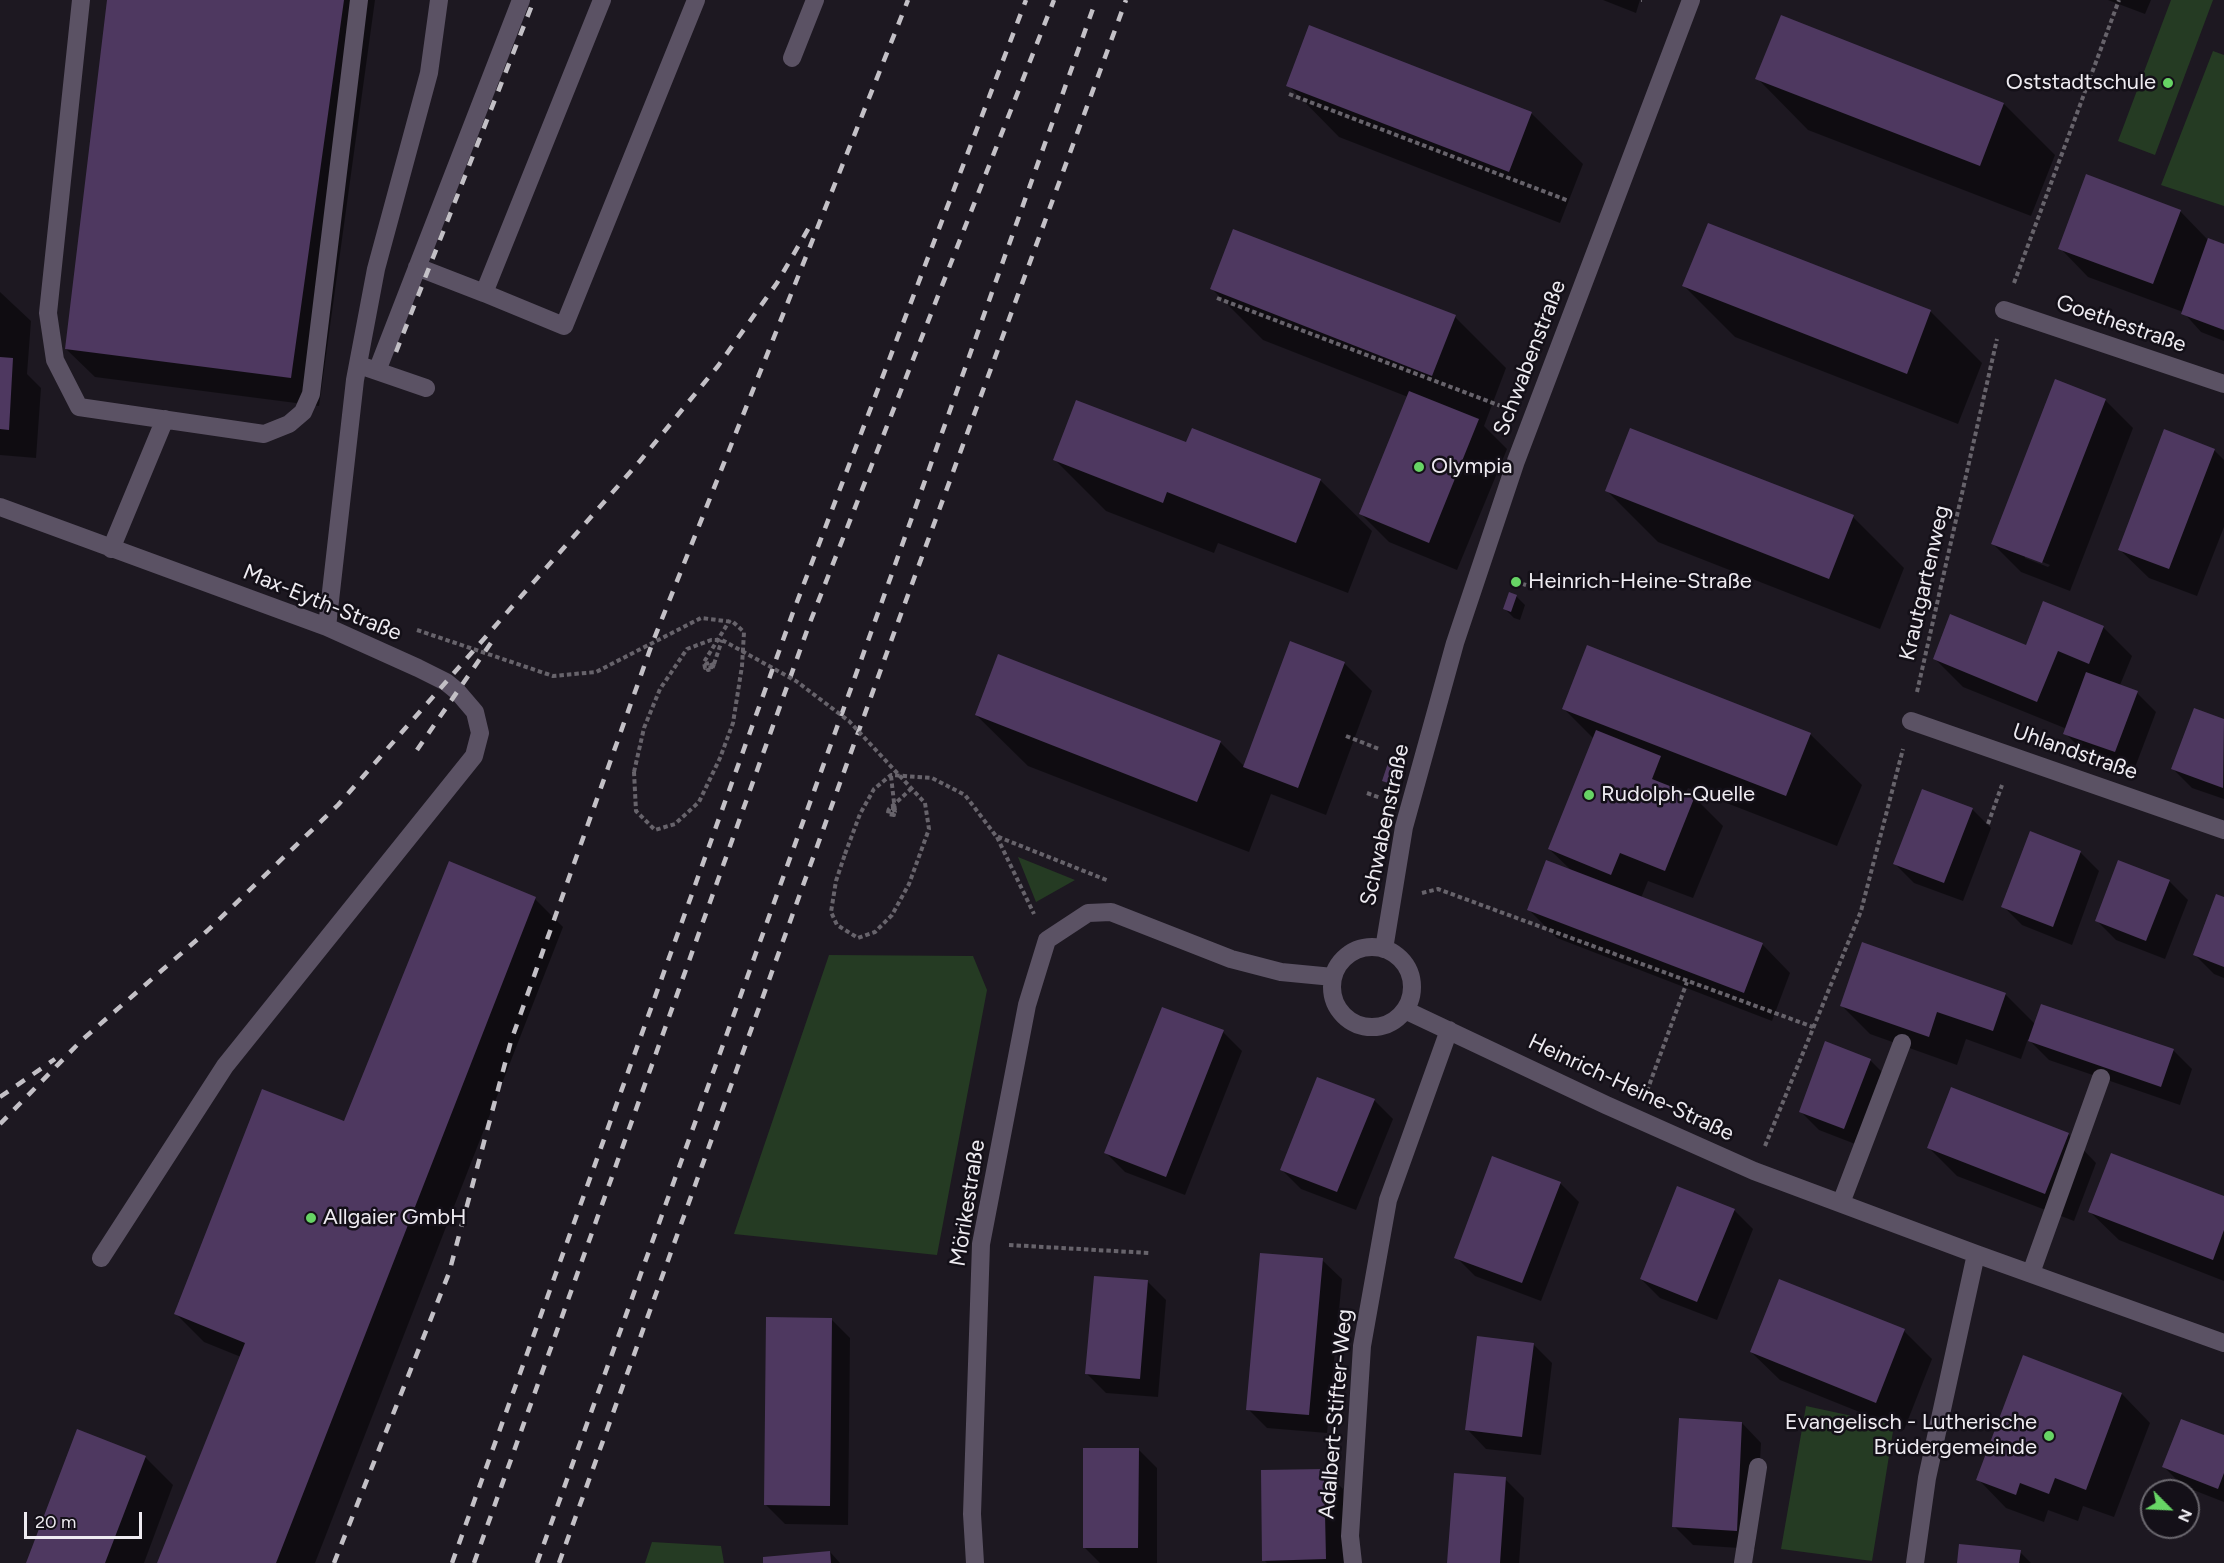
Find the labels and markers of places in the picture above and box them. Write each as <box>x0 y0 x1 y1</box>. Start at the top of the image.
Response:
place label: Oststadtschule <box>2006 70 2156 96</box>
marker: Oststadtschule <box>2161 76 2175 90</box>
place label: Olympia <box>1431 454 1513 480</box>
marker: Olympia <box>1412 460 1426 474</box>
place label: Heinrich-Heine-Straße <box>1528 569 1752 595</box>
marker: Heinrich-Heine-Straße <box>1509 575 1523 589</box>
place label: Rudolph-Quelle <box>1601 782 1755 808</box>
marker: Rudolph-Quelle <box>1582 788 1596 802</box>
place label: Allgaier GmbH <box>323 1205 467 1231</box>
marker: Allgaier GmbH <box>304 1211 318 1225</box>
place label: Evangelisch - Lutherische Brüdergemeinde <box>1785 1410 2037 1462</box>
marker: Evangelisch - Lutherische Brüdergemeinde <box>2042 1429 2056 1443</box>

